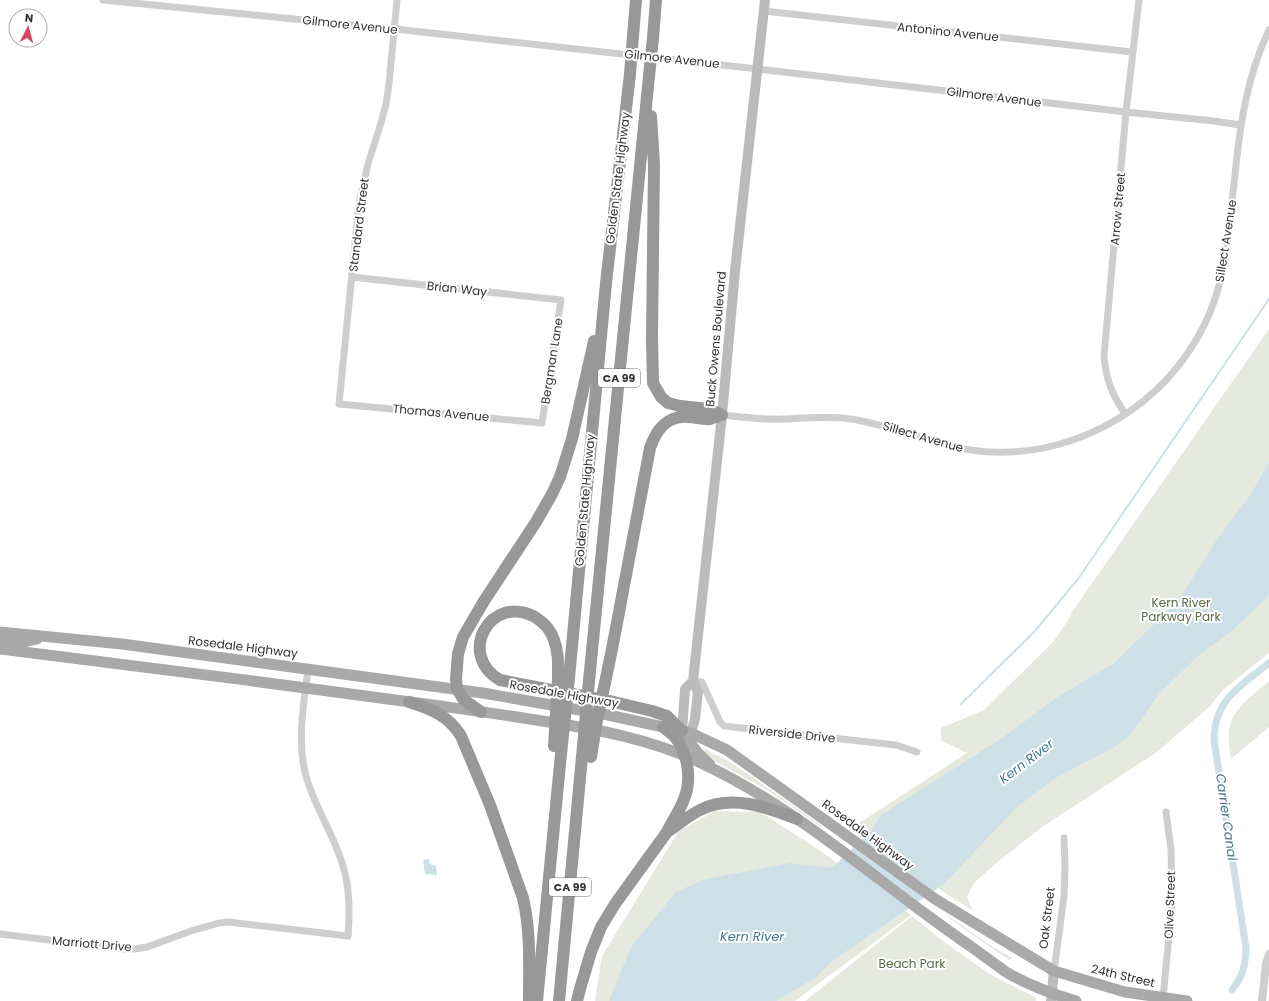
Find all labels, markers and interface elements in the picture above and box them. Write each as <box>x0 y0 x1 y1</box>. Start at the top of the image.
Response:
north arrow <box>8 8 48 48</box>
text: N <box>24 10 34 26</box>
street label: Gilmore Avenue <box>302 11 398 38</box>
street label: Antonino Avenue <box>896 18 1000 45</box>
street label: Gilmore Avenue <box>624 45 720 72</box>
street label: Gilmore Avenue <box>946 82 1042 111</box>
street label: Golden State Highway <box>601 111 634 245</box>
street label: Arrow Street <box>1106 172 1129 246</box>
street label: Standard Street <box>344 177 373 273</box>
street label: Sillect Avenue <box>1211 198 1240 283</box>
street label: Buck Owens Boulevard <box>701 270 730 407</box>
street label: Brian Way <box>426 277 488 300</box>
street label: Bergman Lane <box>536 317 567 405</box>
road number: CA 99 <box>598 369 640 387</box>
street label: Thomas Avenue <box>392 400 490 425</box>
street label: Sillect Avenue <box>881 417 966 456</box>
street label: Golden State Highway <box>570 433 599 567</box>
park label: Kern River Parkway Park <box>1141 594 1221 625</box>
street label: Rosedale Highway <box>187 631 299 662</box>
street label: Rosedale Highway <box>508 676 620 711</box>
street label: Riverside Drive <box>748 721 836 747</box>
water label: Kern River <box>995 734 1059 788</box>
water label: Carrier Canal <box>1211 772 1242 863</box>
street label: Rosedale Highway <box>819 795 918 874</box>
street label: Olive Street <box>1160 871 1179 939</box>
road number: CA 99 <box>549 878 591 896</box>
street label: Oak Street <box>1034 886 1059 950</box>
water label: Kern River <box>720 927 785 946</box>
street label: Marriott Drive <box>51 932 133 955</box>
park label: Beach Park <box>879 955 946 972</box>
street label: 24th Street <box>1090 960 1157 991</box>

